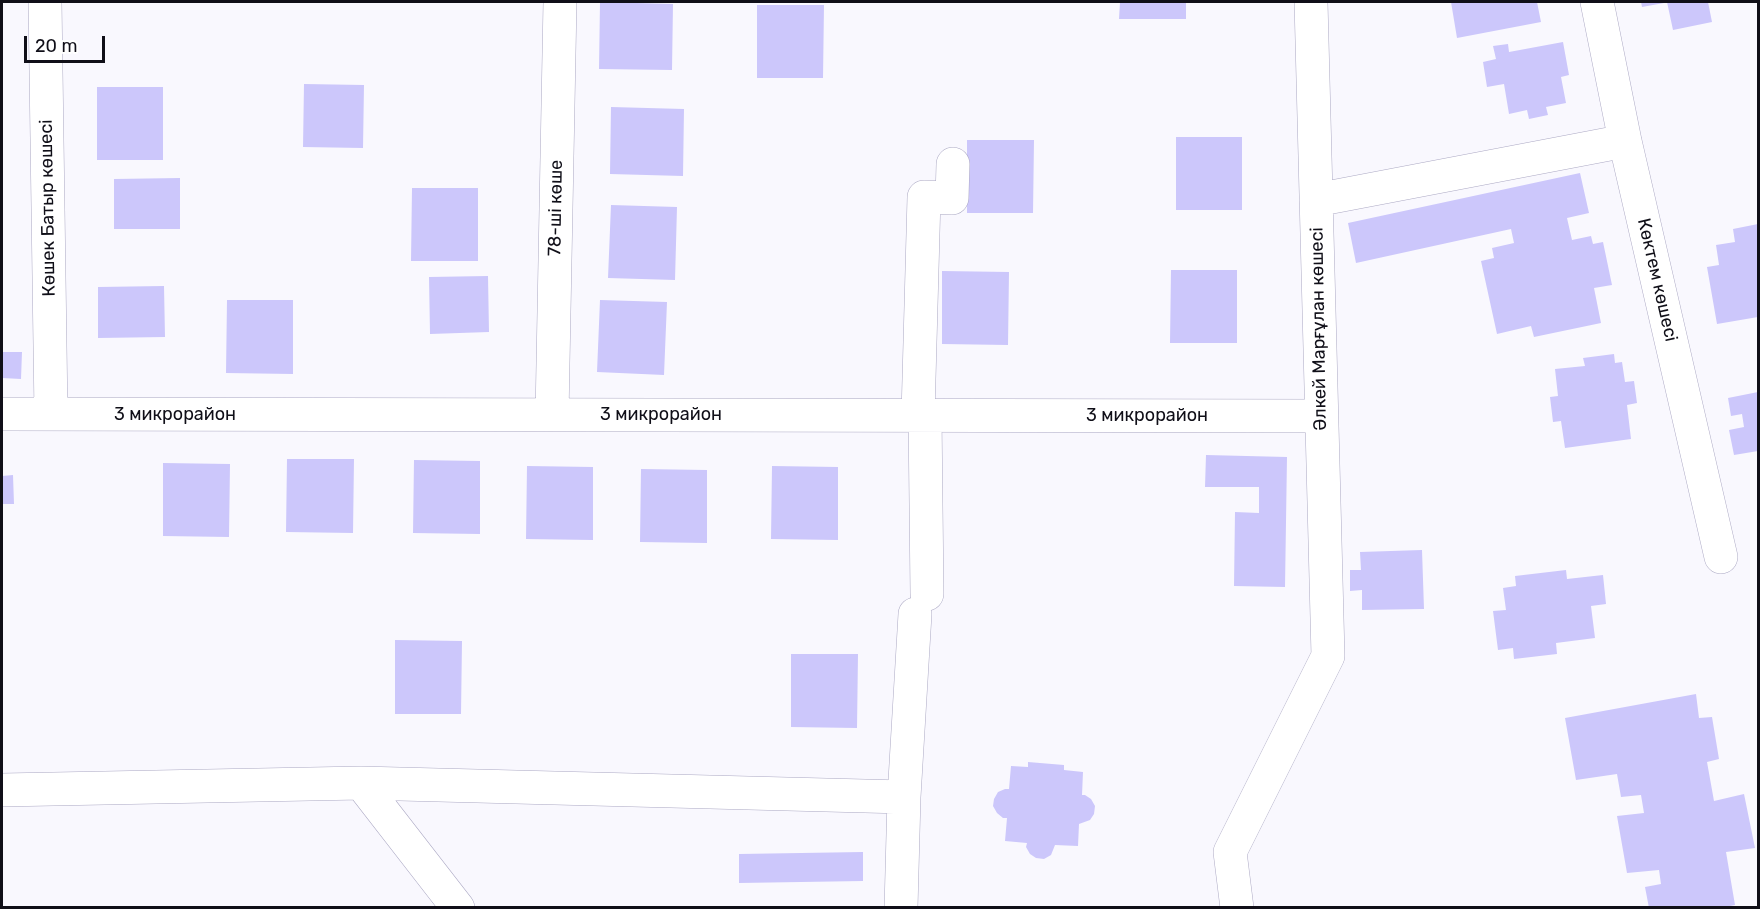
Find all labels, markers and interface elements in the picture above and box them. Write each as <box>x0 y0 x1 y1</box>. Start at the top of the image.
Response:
scale bar <box>27 24 108 62</box>
text: 20 m <box>35 35 77 57</box>
street label: Көшек Батыр көшесі <box>36 119 60 297</box>
street label: 78-ші көше <box>544 160 568 256</box>
street label: Көктем көшесі <box>1632 216 1682 344</box>
street label: Әлкей Марғұлан көшесі <box>1306 227 1332 431</box>
street label: 3 микрорайон <box>114 404 236 426</box>
street label: 3 микрорайон <box>600 404 722 426</box>
street label: 3 микрорайон <box>1086 405 1208 427</box>

